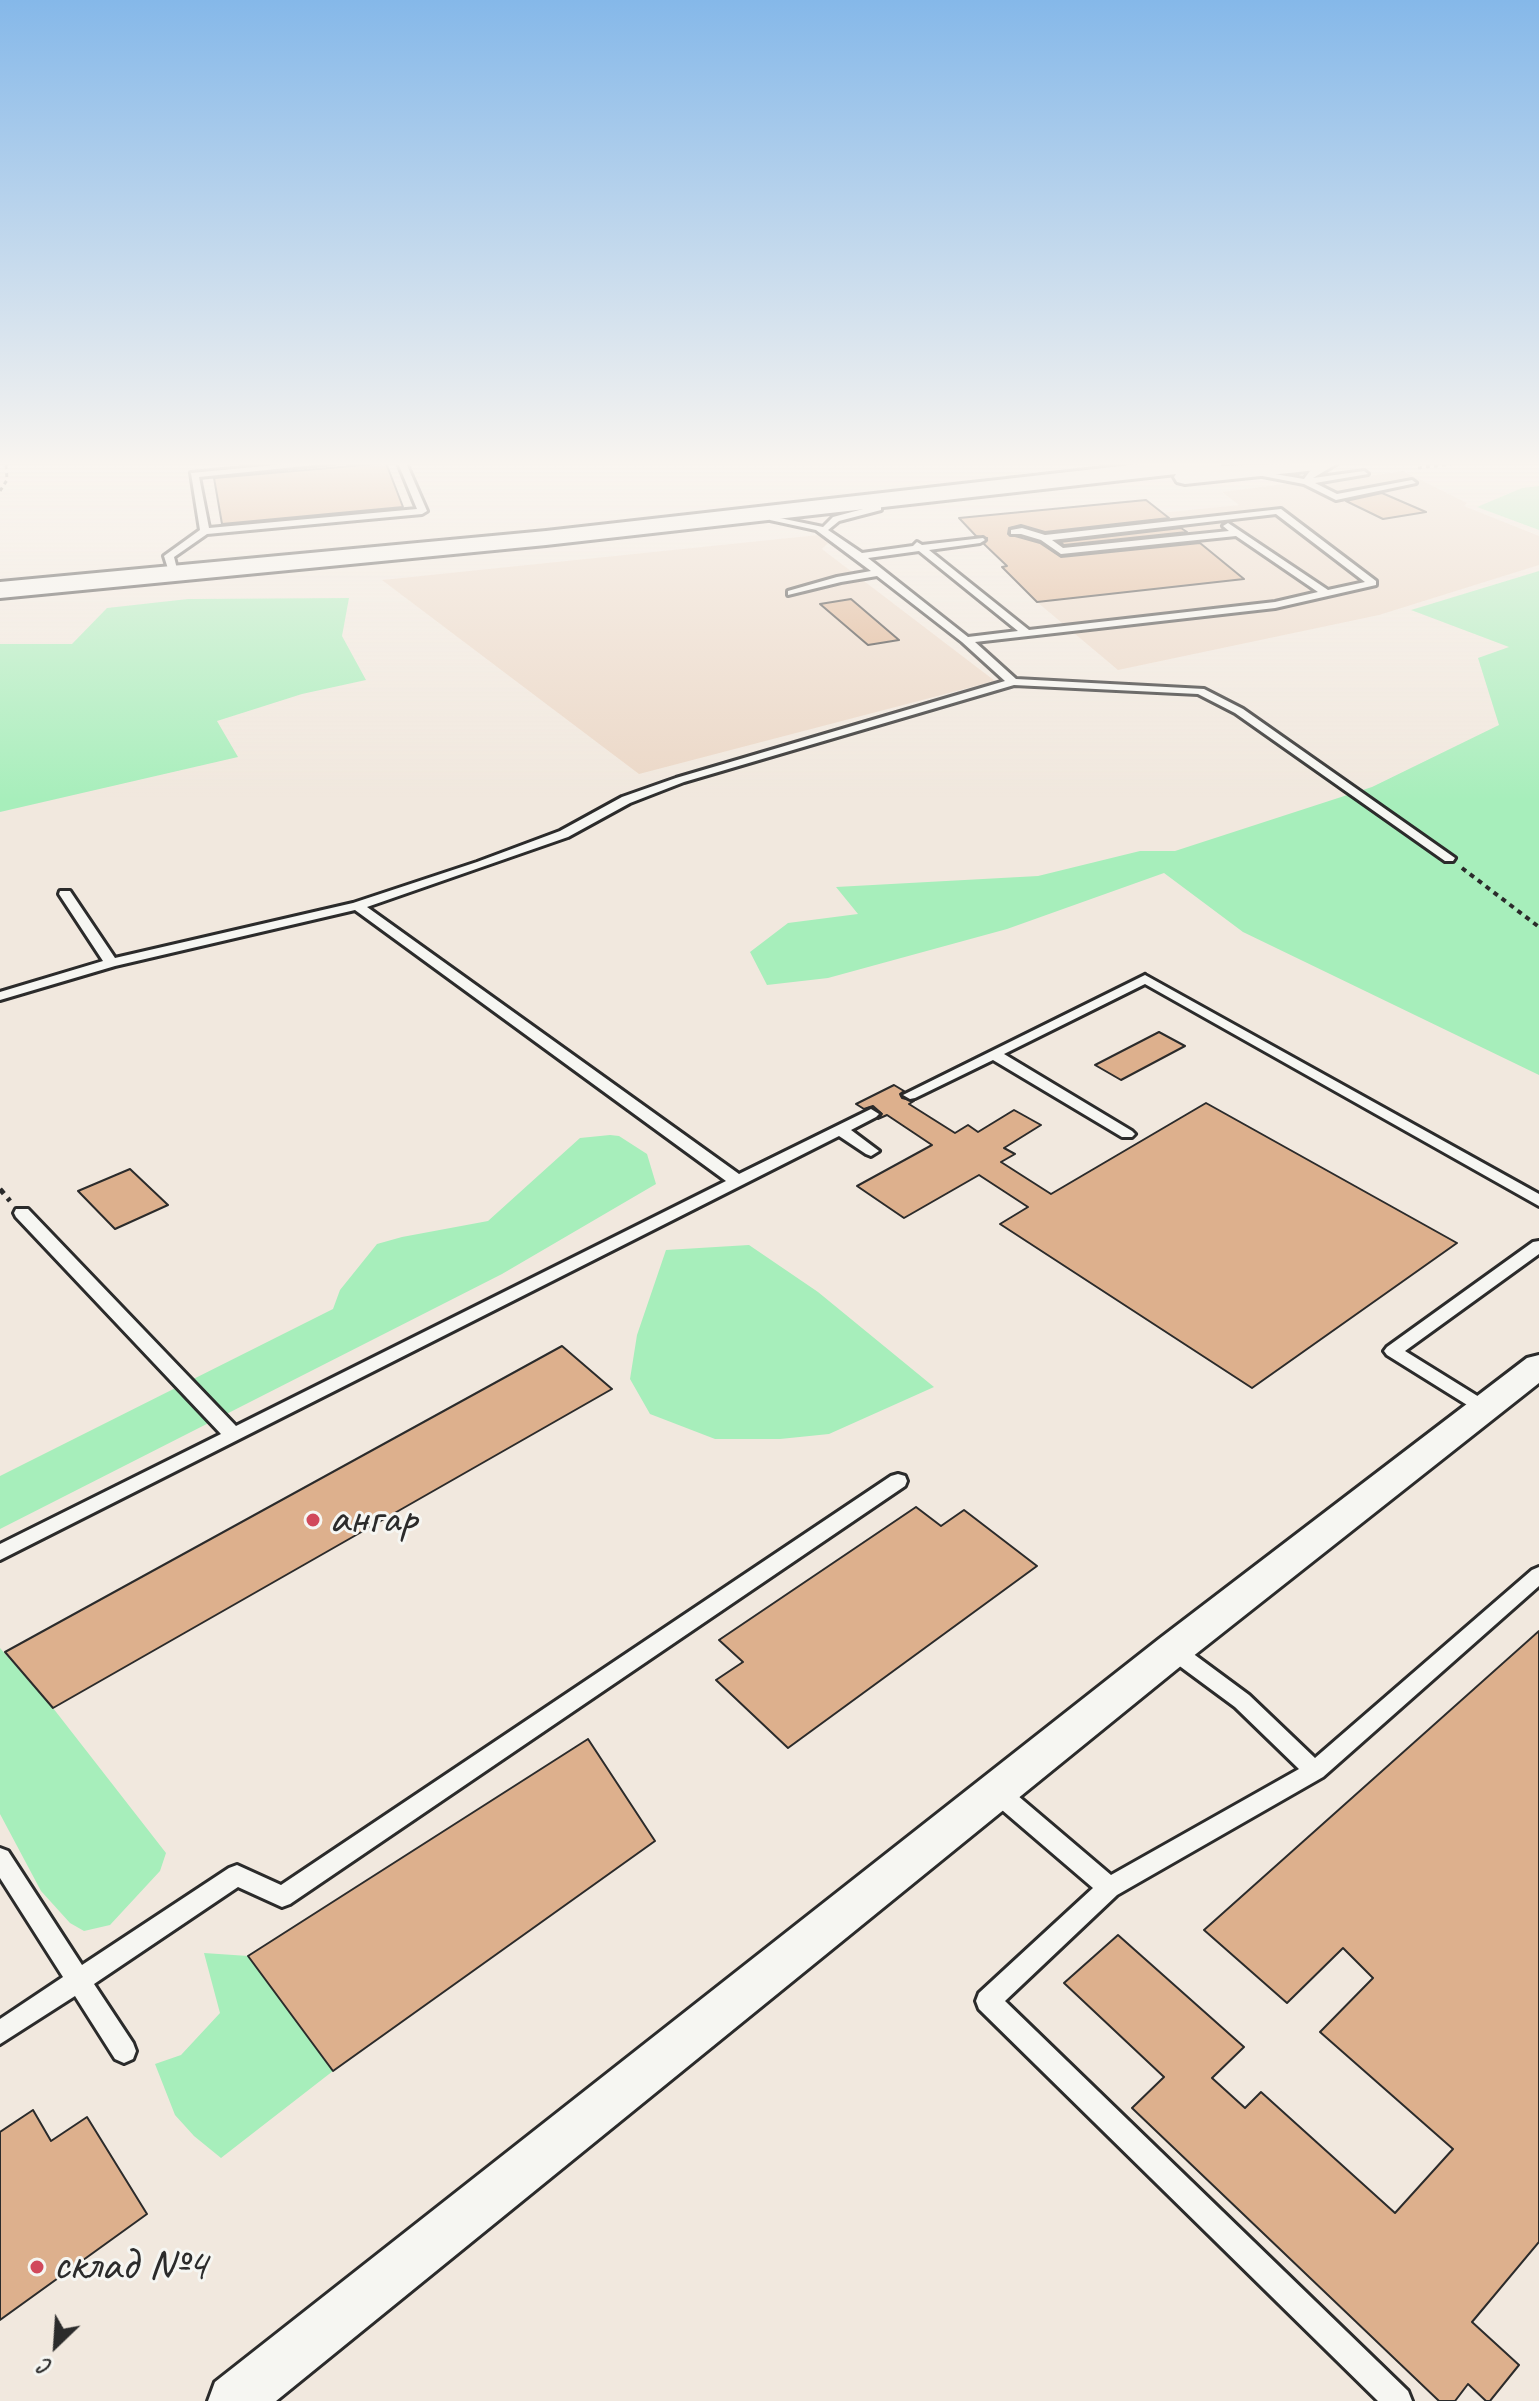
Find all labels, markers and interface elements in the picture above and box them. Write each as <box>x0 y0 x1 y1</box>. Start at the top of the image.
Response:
place label: ангар <box>329 1492 417 1548</box>
marker: ангар <box>304 1511 322 1529</box>
place label: склад №4 <box>53 2239 207 2295</box>
marker: склад №4 <box>28 2258 46 2276</box>
north arrow <box>16 2305 96 2385</box>
text: С <box>35 2352 57 2382</box>

